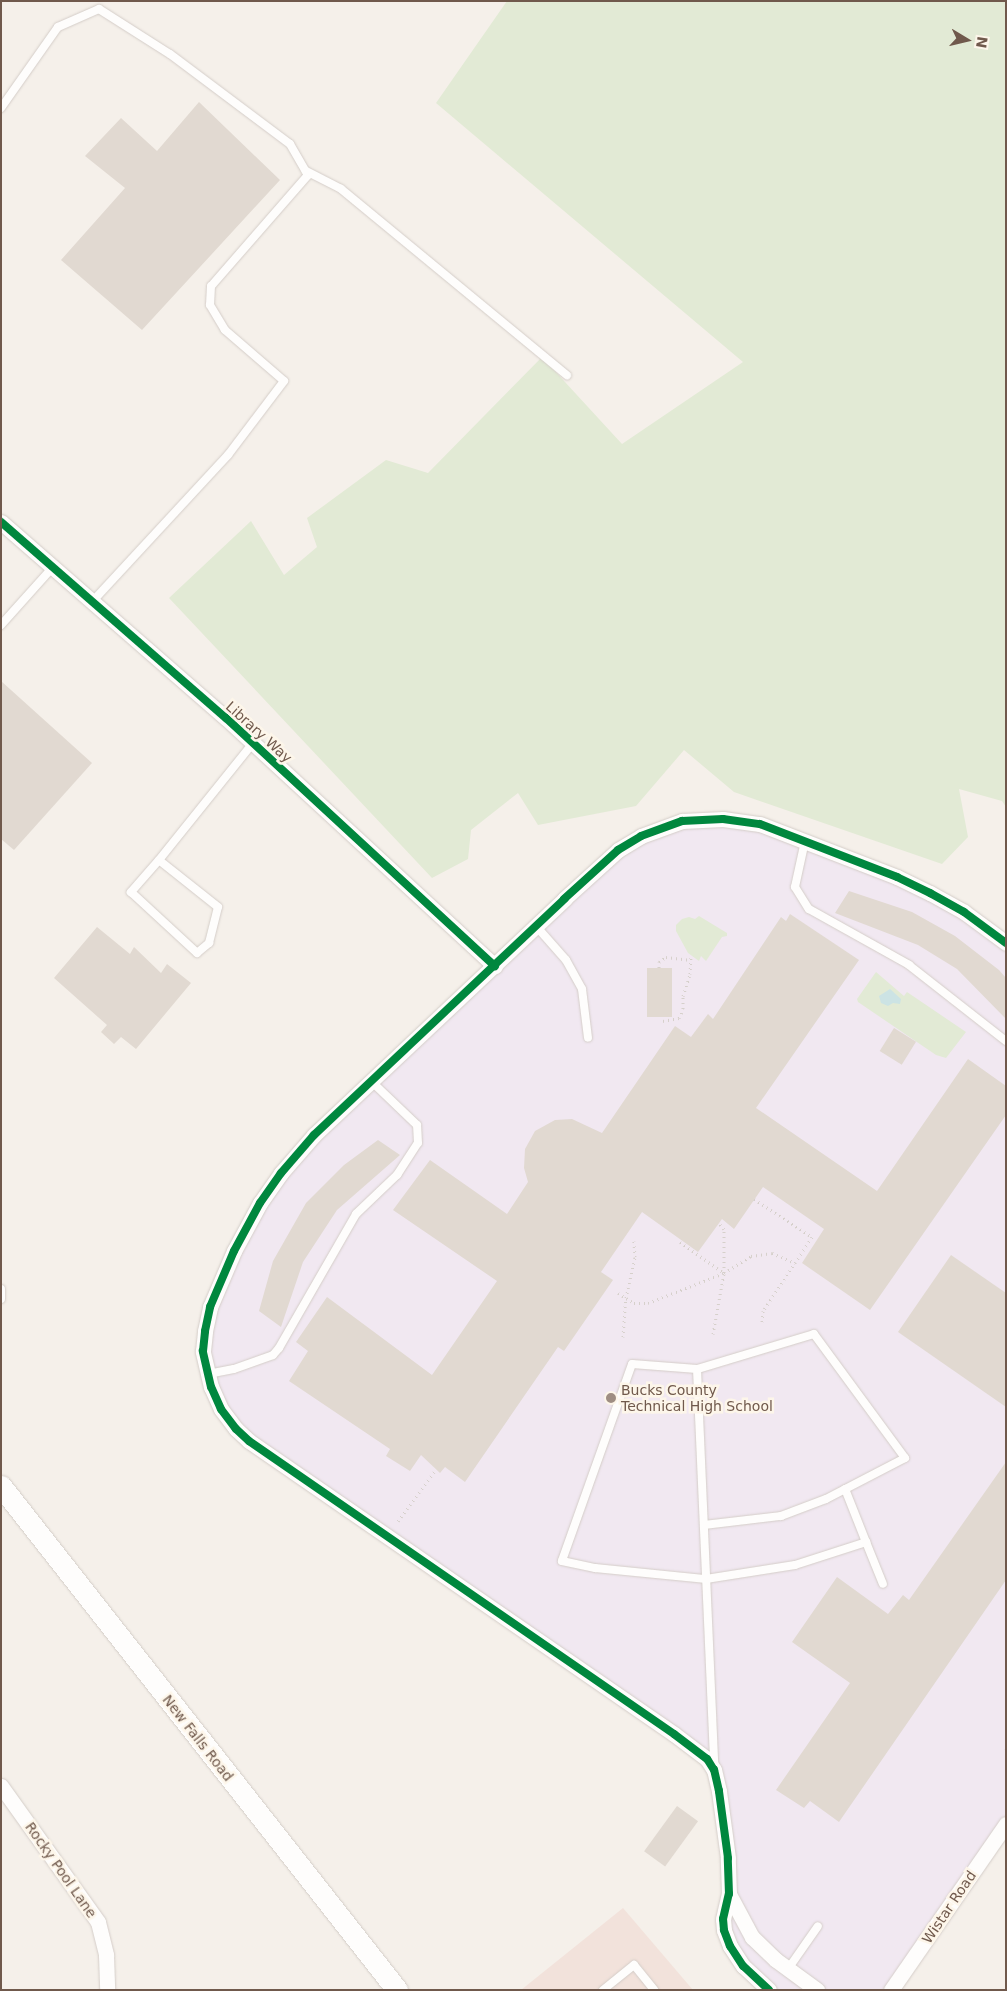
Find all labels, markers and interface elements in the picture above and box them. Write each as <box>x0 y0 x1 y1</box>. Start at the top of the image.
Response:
north arrow <box>942 15 992 65</box>
text: N <box>973 35 991 49</box>
street label: Library Way <box>222 698 296 766</box>
place label: Bucks County Technical High School <box>621 1382 773 1414</box>
marker: Bucks County Technical High School <box>605 1392 617 1404</box>
street label: New Falls Road <box>159 1691 237 1785</box>
street label: Rocky Pool Lane <box>22 1819 100 1921</box>
street label: Wistar Road <box>919 1867 979 1947</box>

